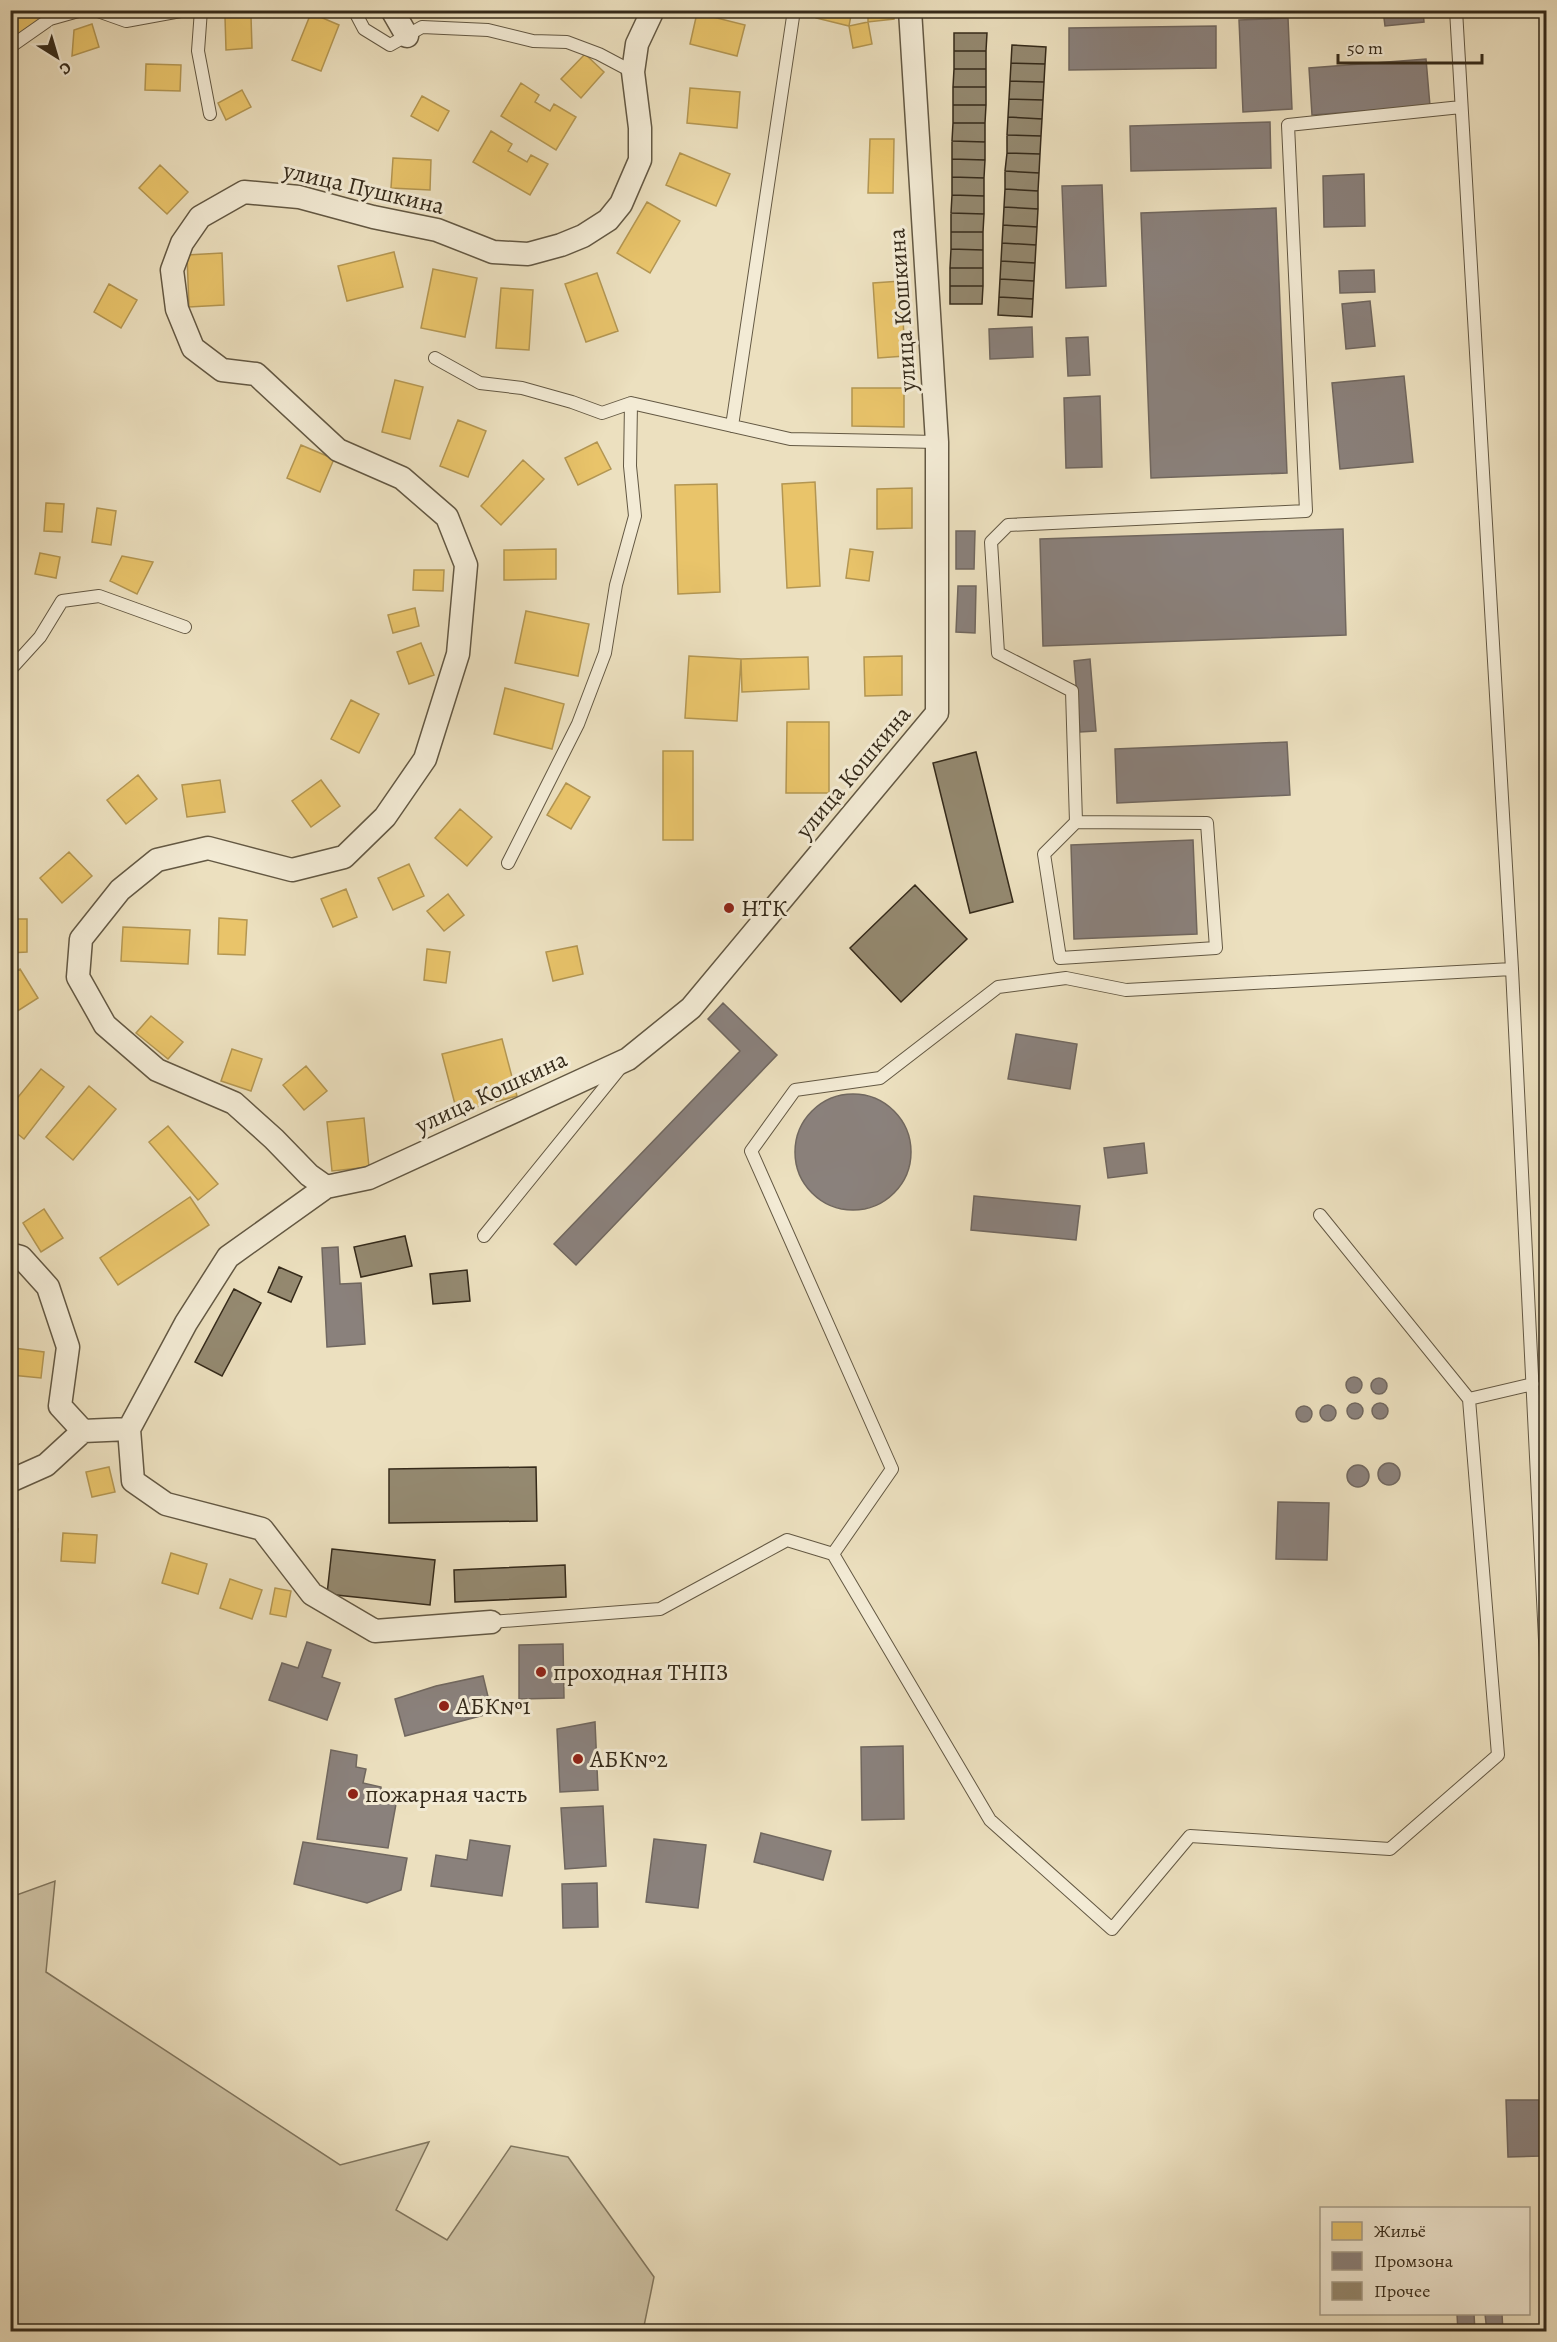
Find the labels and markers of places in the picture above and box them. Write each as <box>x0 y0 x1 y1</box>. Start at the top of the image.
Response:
place label: НТК <box>741 892 788 924</box>
marker: НТК <box>722 901 736 915</box>
place label: проходная ТНПЗ <box>553 1656 728 1688</box>
marker: проходная ТНПЗ <box>534 1665 548 1679</box>
place label: АБК№1 <box>455 1690 531 1722</box>
marker: АБК№1 <box>437 1699 451 1713</box>
place label: АБК№2 <box>589 1743 668 1775</box>
marker: АБК№2 <box>571 1752 585 1766</box>
place label: пожарная часть <box>365 1778 528 1810</box>
marker: пожарная часть <box>346 1787 360 1801</box>

